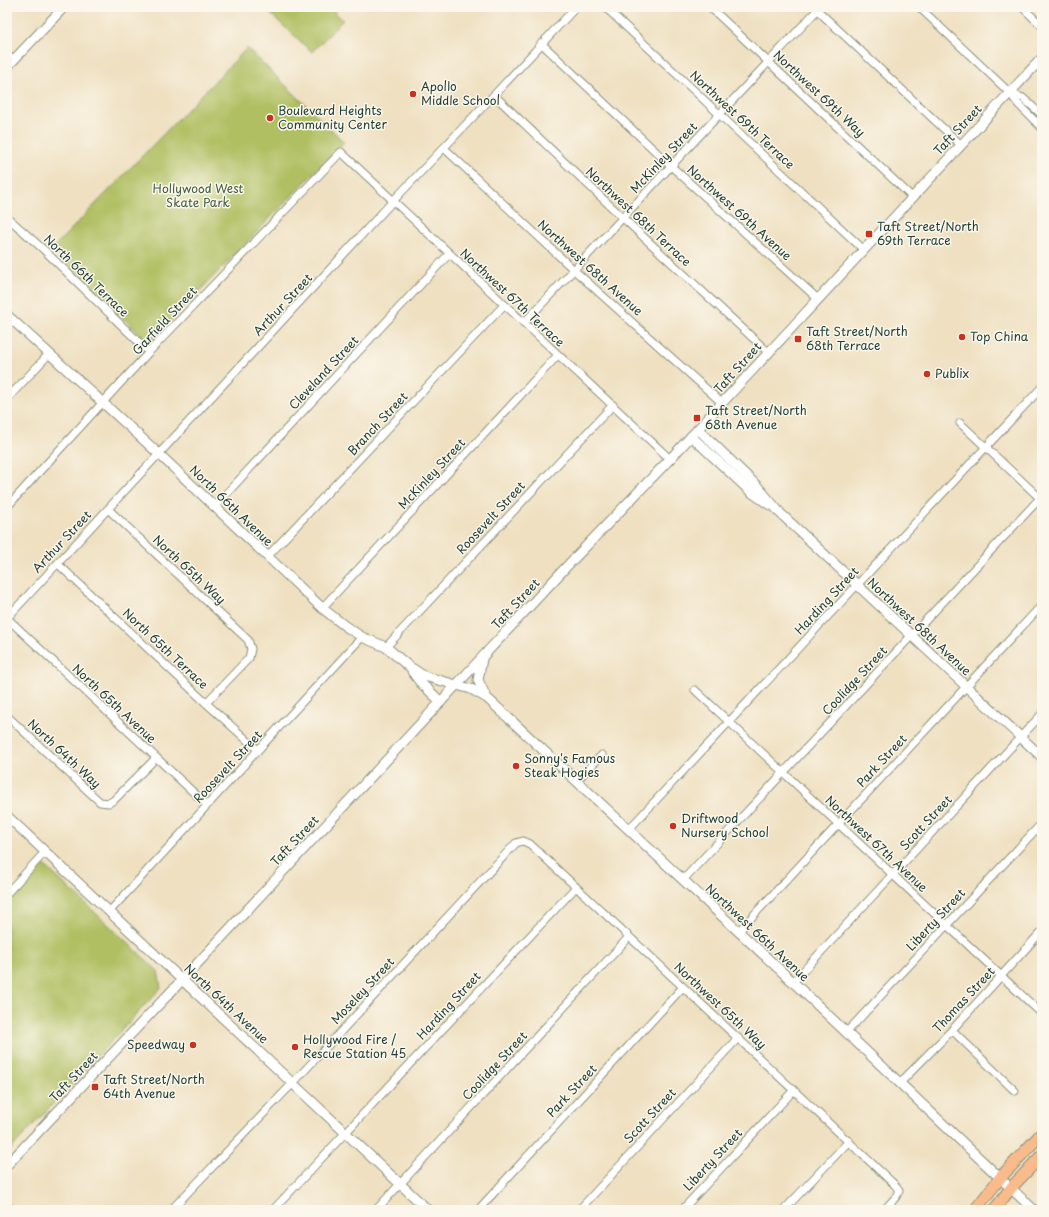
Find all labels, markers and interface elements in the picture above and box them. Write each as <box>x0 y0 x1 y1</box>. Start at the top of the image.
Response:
street label: Northwest 69th Way <box>770 46 870 141</box>
street label: Northwest 69th Terrace <box>686 66 799 173</box>
place label: Apollo Middle School <box>421 77 500 109</box>
marker: Apollo Middle School <box>408 89 418 99</box>
street label: Taft Street <box>929 100 986 159</box>
place label: Boulevard Heights Community Center <box>278 101 387 133</box>
marker: Boulevard Heights Community Center <box>265 113 275 123</box>
street label: McKinley Street <box>626 118 701 197</box>
street label: Northwest 69th Avenue <box>683 160 796 264</box>
street label: Northwest 68th Terrace <box>582 163 695 270</box>
park label: Hollywood West Skate Park <box>153 179 244 211</box>
street label: Northwest 68th Avenue <box>534 215 647 320</box>
place label: Taft Street/North 69th Terrace <box>877 217 979 249</box>
marker: Taft Street/North 69th Terrace <box>864 229 874 239</box>
street label: North 66th Terrace <box>40 230 133 321</box>
street label: Northwest 67th Terrace <box>457 244 569 351</box>
street label: Arthur Street <box>249 269 316 340</box>
street label: Garfield Street <box>128 282 201 358</box>
place label: Taft Street/North 68th Terrace <box>806 322 908 354</box>
place label: Top China <box>970 327 1029 345</box>
street label: Cleveland Street <box>284 331 362 413</box>
marker: Top China <box>957 332 967 342</box>
marker: Taft Street/North 68th Terrace <box>793 334 803 344</box>
street label: Taft Street <box>709 338 765 397</box>
place label: Publix <box>935 364 969 382</box>
marker: Publix <box>922 369 932 379</box>
street label: Branch Street <box>343 388 411 459</box>
place label: Taft Street/North 68th Avenue <box>705 401 807 433</box>
marker: Taft Street/North 68th Avenue <box>692 413 702 423</box>
street label: McKinley Street <box>394 434 469 513</box>
street label: North 66th Avenue <box>186 461 278 550</box>
street label: Roosevelt Street <box>452 477 529 558</box>
street label: Arthur Street <box>28 506 95 577</box>
street label: North 65th Way <box>149 531 230 608</box>
street label: Harding Street <box>790 562 863 638</box>
street label: Northwest 68th Avenue <box>864 573 976 679</box>
street label: Taft Street <box>487 574 544 633</box>
street label: North 65th Terrace <box>119 604 212 693</box>
street label: Coolidge Street <box>818 642 891 719</box>
street label: North 65th Avenue <box>69 660 161 747</box>
street label: North 64th Way <box>24 714 106 792</box>
street label: Roosevelt Street <box>189 726 266 807</box>
street label: Park Street <box>852 730 911 791</box>
place label: Sonny's Famous Steak Hogies <box>524 749 616 781</box>
marker: Sonny's Famous Steak Hogies <box>511 761 521 771</box>
street label: Northwest 67th Avenue <box>822 791 932 896</box>
street label: Scott Street <box>895 791 956 854</box>
place label: Driftwood Nursery School <box>681 809 769 841</box>
street label: Taft Street <box>266 811 323 870</box>
marker: Driftwood Nursery School <box>668 821 678 831</box>
street label: Northwest 66th Avenue <box>702 879 814 985</box>
street label: Liberty Street <box>902 884 969 955</box>
street label: Moseley Street <box>326 953 398 1028</box>
street label: Northwest 65th Way <box>671 958 771 1053</box>
street label: North 64th Avenue <box>181 959 273 1047</box>
street label: Thomas Street <box>928 962 999 1036</box>
street label: Harding Street <box>412 967 485 1043</box>
street label: Coolidge Street <box>458 1027 531 1104</box>
place label: Hollywood Fire / Rescue Station 45 <box>303 1030 406 1062</box>
place label: Speedway <box>127 1035 185 1053</box>
marker: Speedway <box>188 1040 198 1050</box>
marker: Hollywood Fire / Rescue Station 45 <box>290 1042 300 1052</box>
street label: Taft Street <box>45 1047 102 1106</box>
street label: Park Street <box>542 1060 601 1121</box>
place label: Taft Street/North 64th Avenue <box>103 1070 205 1102</box>
marker: Taft Street/North 64th Avenue <box>90 1082 100 1092</box>
street label: Scott Street <box>619 1084 680 1147</box>
street label: Liberty Street <box>679 1124 746 1195</box>

